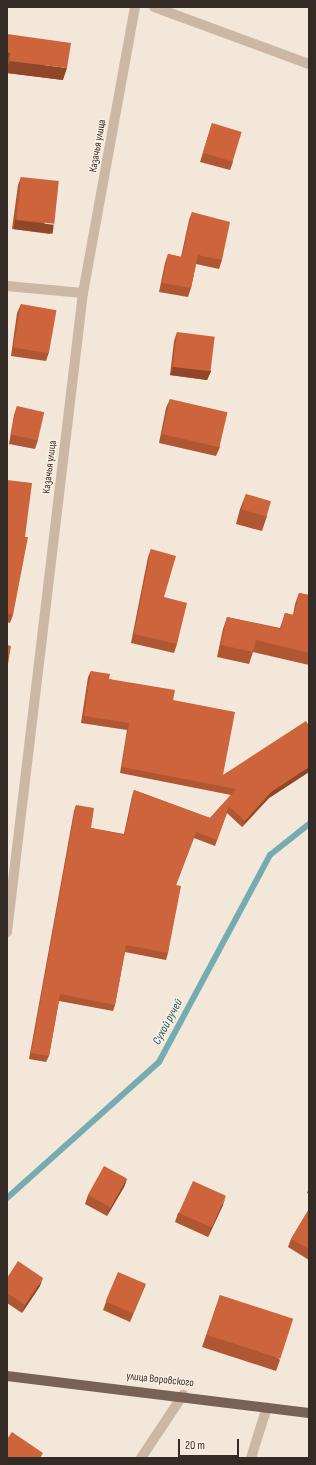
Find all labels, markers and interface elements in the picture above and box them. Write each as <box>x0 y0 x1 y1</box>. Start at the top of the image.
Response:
street label: Казачья улица <box>87 118 109 174</box>
street label: Казачья улица <box>40 440 60 494</box>
water label: Сухой ручей <box>150 997 186 1047</box>
street label: улица Воровского <box>126 1370 194 1390</box>
scale bar <box>180 1431 241 1457</box>
text: 20 m <box>185 1438 205 1453</box>

